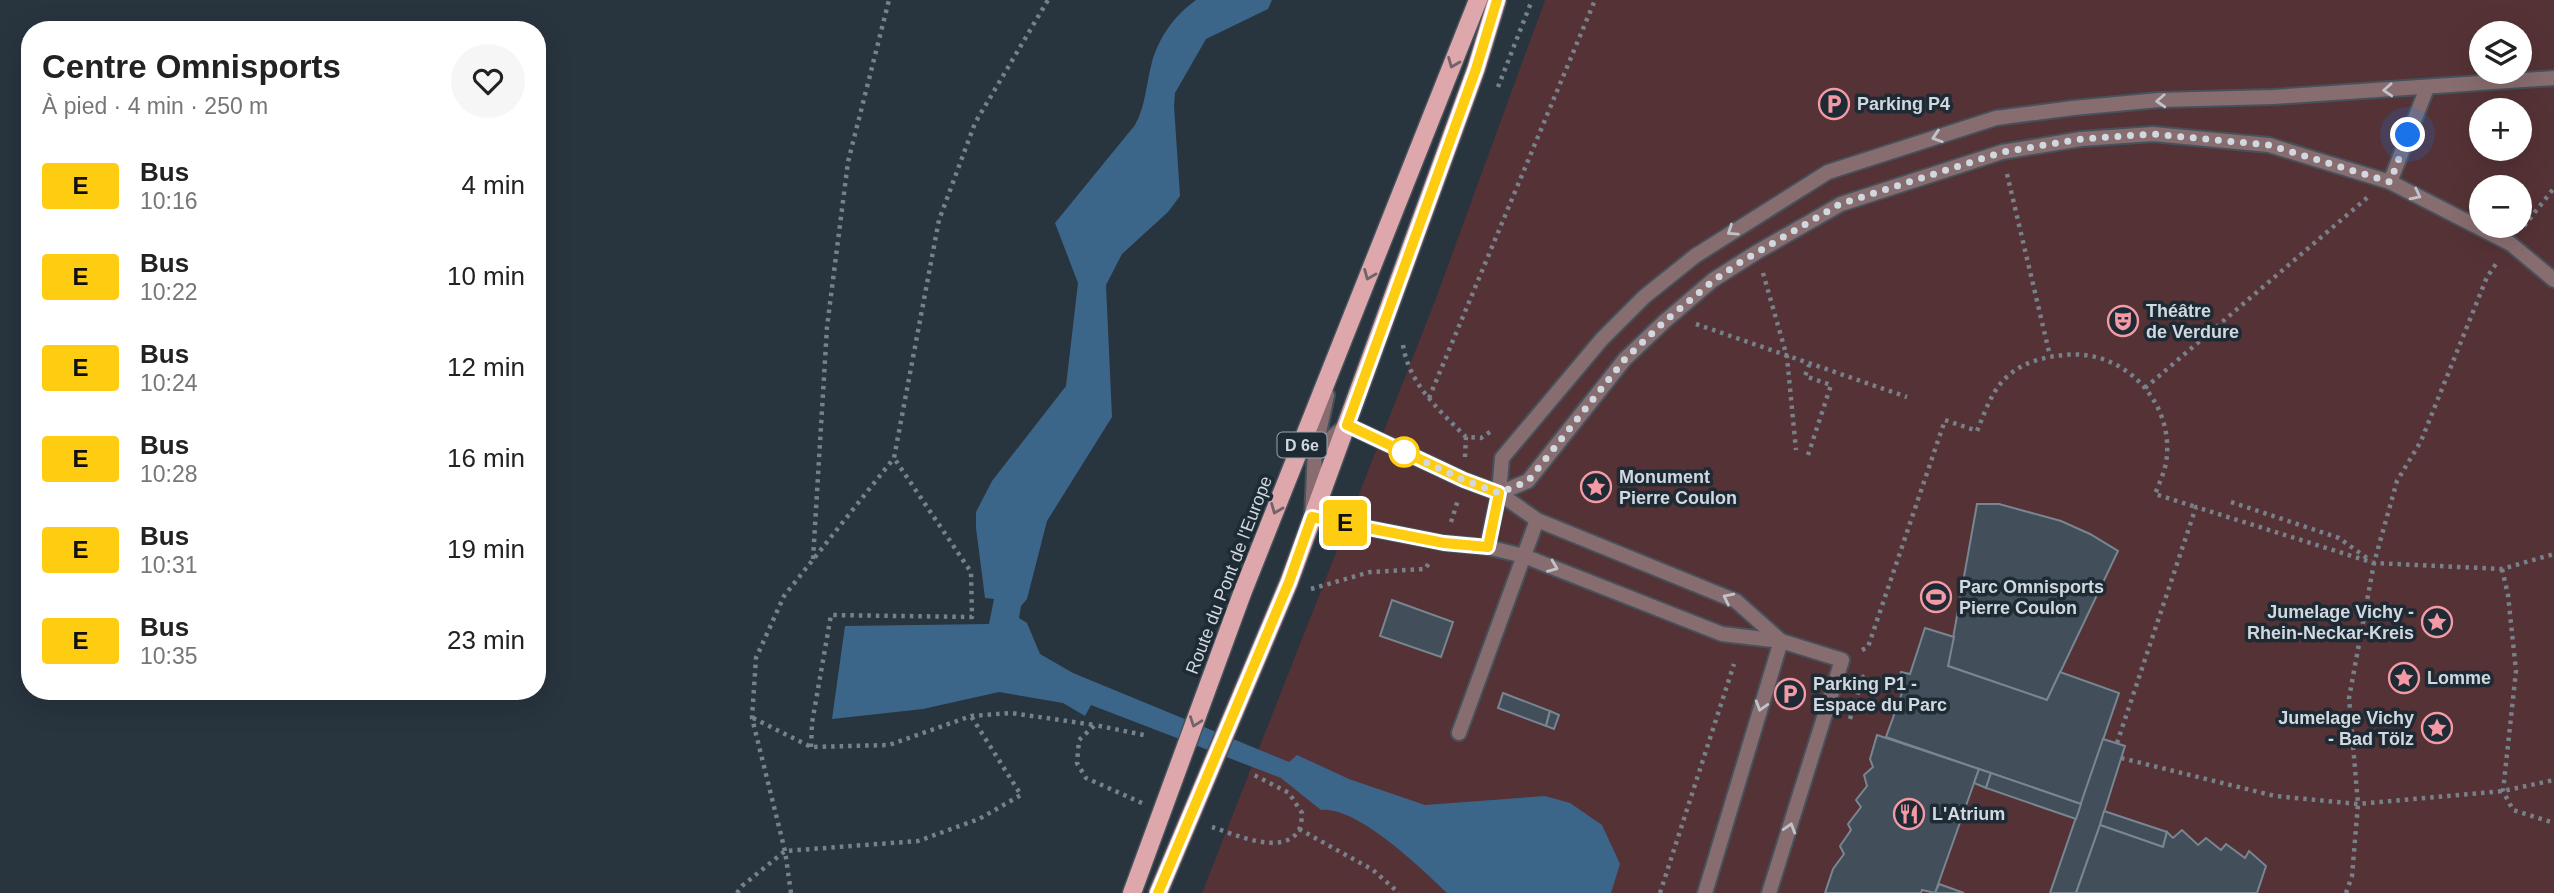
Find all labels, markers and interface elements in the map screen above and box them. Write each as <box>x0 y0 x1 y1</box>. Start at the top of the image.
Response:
map controls <box>2469 21 2532 238</box>
button: layers <box>2469 21 2532 84</box>
button: heart <box>451 44 525 118</box>
text: Centre Omnisports <box>42 48 341 85</box>
one-way arrow <box>1447 57 1461 69</box>
one-way arrow <box>2382 83 2393 98</box>
parking icon: Parking P4 <box>1817 87 1851 121</box>
text: À pied · 4 min · 250 m <box>42 93 268 119</box>
one-way arrow <box>2155 93 2166 108</box>
place label: Parking P4 <box>1857 94 1950 114</box>
button: + <box>2469 98 2532 161</box>
your location <box>2390 117 2425 152</box>
one-way arrow <box>1932 129 1944 143</box>
text: Bus <box>140 157 189 187</box>
text: 4 min <box>461 170 525 200</box>
text: E <box>72 172 89 199</box>
button: − <box>2469 175 2532 238</box>
one-way arrow <box>2409 187 2421 201</box>
text: 10:16 <box>140 188 198 214</box>
one-way arrow <box>1727 223 1740 235</box>
text: Bus <box>140 248 189 278</box>
text: 10 min <box>447 261 525 291</box>
text: E <box>72 263 89 290</box>
one-way arrow <box>1364 268 1378 280</box>
text: 10:22 <box>140 279 198 305</box>
place label: Théâtre de Verdure <box>2146 301 2239 342</box>
theatre icon: Théâtre de Verdure <box>2106 304 2140 338</box>
text: Bus <box>140 339 189 369</box>
text: 12 min <box>447 352 525 382</box>
text: E <box>72 354 89 381</box>
text: 10:24 <box>140 370 198 396</box>
text: Bus <box>140 430 189 460</box>
road number: D 6e <box>1278 432 1326 458</box>
unlabelled marker <box>1389 437 1419 467</box>
text: 16 min <box>447 443 525 473</box>
text: E <box>72 445 89 472</box>
text: 10:28 <box>140 461 198 487</box>
place label: Monument Pierre Coulon <box>1619 467 1737 508</box>
place icon: Monument Pierre Coulon <box>1579 470 1613 504</box>
street label: Route du Pont de l'Europe <box>1182 473 1276 677</box>
line badge: E <box>1322 500 1368 546</box>
one-way arrow <box>1270 502 1284 515</box>
text: E <box>1337 509 1353 536</box>
text: Bus <box>140 521 189 551</box>
text: 19 min <box>447 534 525 564</box>
text: E <box>72 536 89 563</box>
text: 10:31 <box>140 552 198 578</box>
one-way arrow <box>1546 559 1558 573</box>
place label: Parc Omnisports Pierre Coulon <box>1959 577 2104 618</box>
sports icon: Parc Omnisports Pierre Coulon <box>1919 580 1953 614</box>
one-way arrow <box>1723 593 1735 607</box>
place label: Jumelage Vichy - Rhein-Neckar-Kreis <box>2247 602 2414 643</box>
place icon: Jumelage Vichy - Rhein-Neckar-Kreis <box>2420 605 2454 639</box>
text: Bus <box>140 612 189 642</box>
text: 23 min <box>447 625 525 655</box>
text: E <box>72 627 89 654</box>
text: 10:35 <box>140 643 198 669</box>
place icon: Lomme <box>2387 661 2421 695</box>
place label: Lomme <box>2427 668 2491 688</box>
place label: Parking P1 - Espace du Parc <box>1813 674 1947 715</box>
parking icon: Parking P1 - Espace du Parc <box>1773 677 1807 711</box>
one-way arrow <box>1755 700 1770 712</box>
place label: Jumelage Vichy - Bad Tölz <box>2278 708 2414 749</box>
place icon: Jumelage Vichy - Bad Tölz <box>2420 711 2454 745</box>
one-way arrow <box>1189 715 1203 727</box>
restaurant icon: L'Atrium <box>1892 797 1926 831</box>
place label: L'Atrium <box>1932 804 2005 824</box>
one-way arrow <box>1781 822 1796 834</box>

